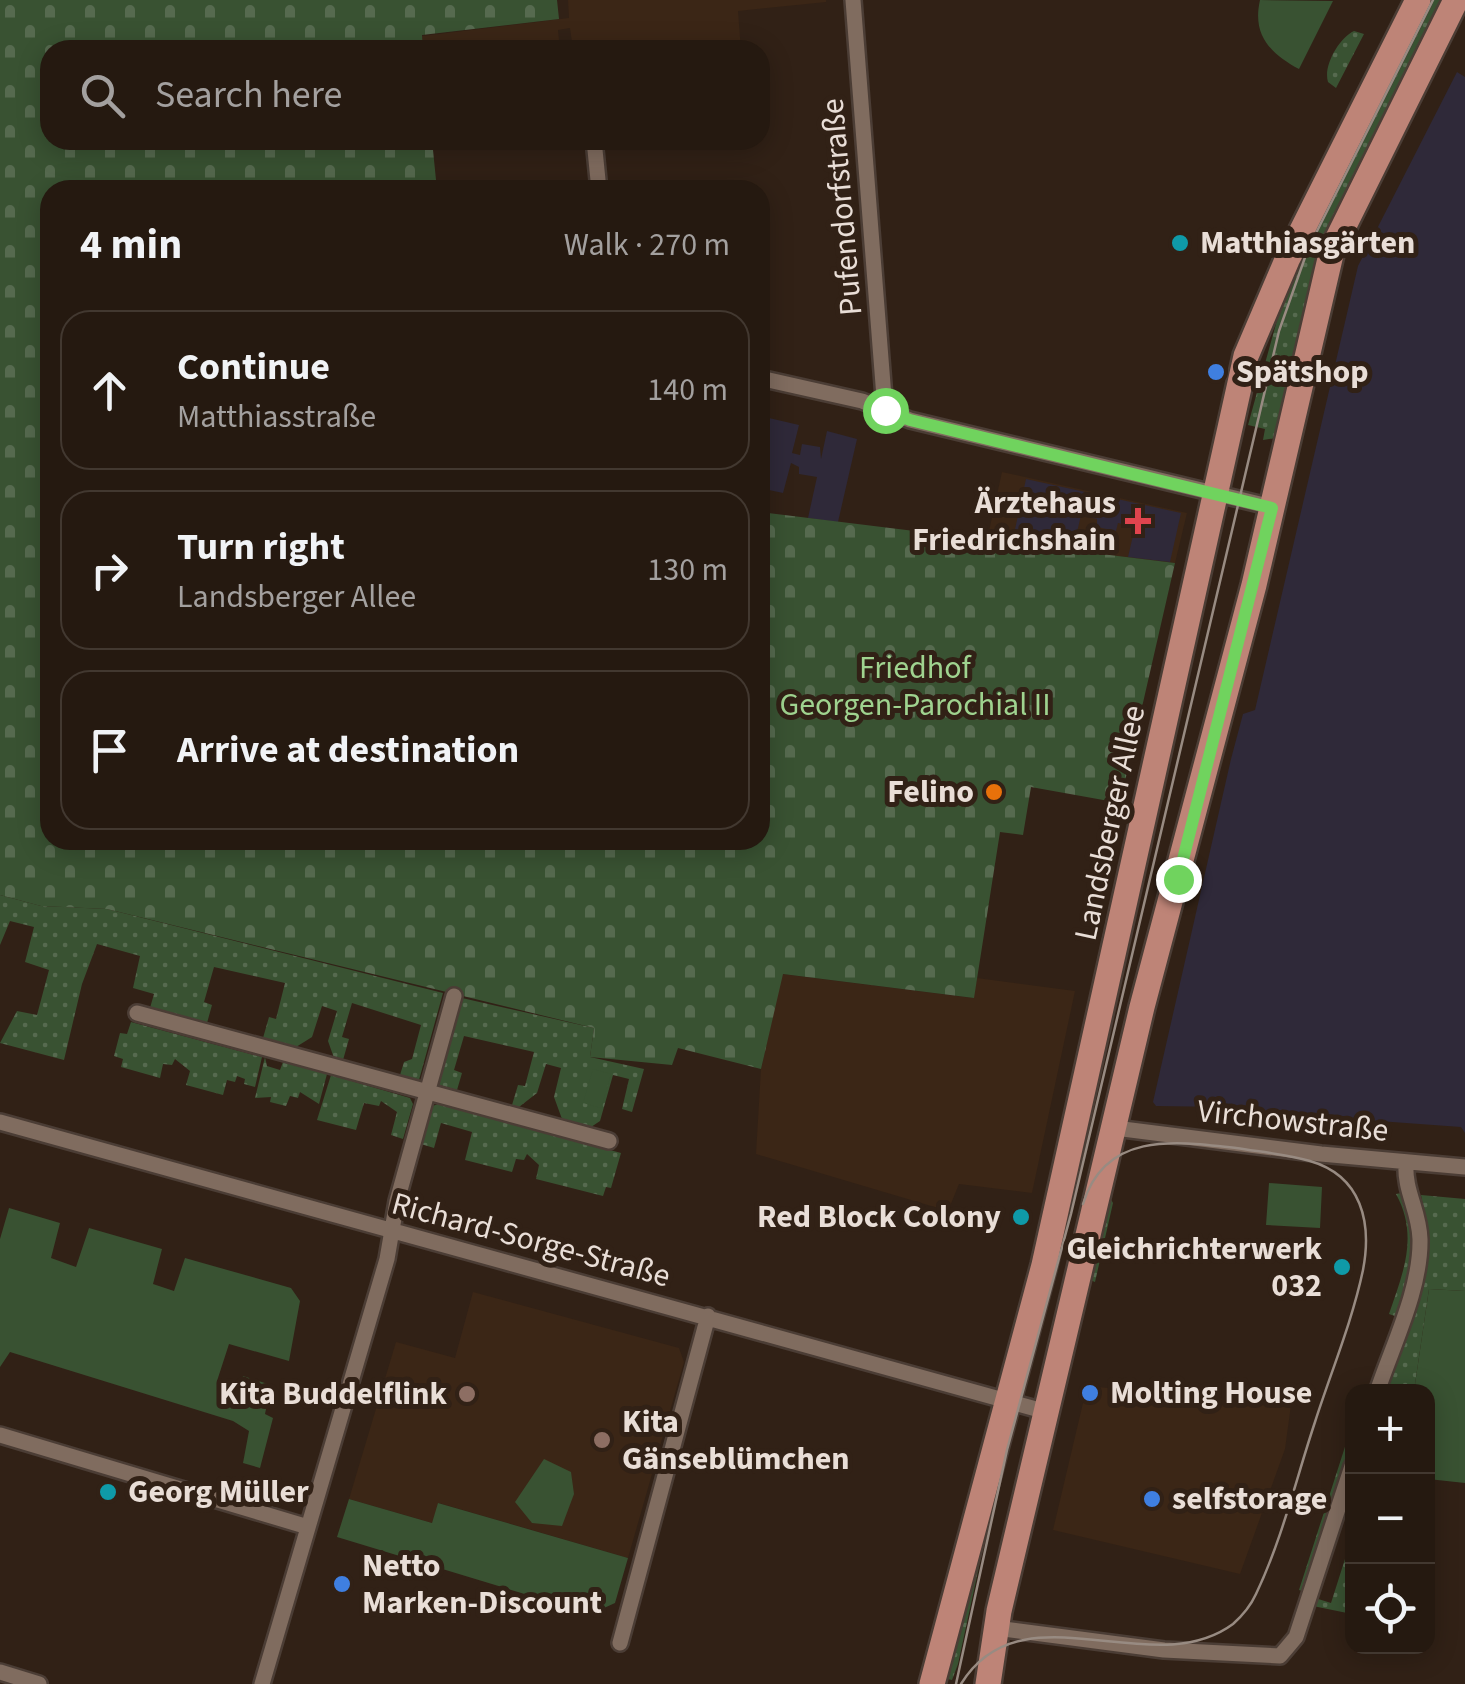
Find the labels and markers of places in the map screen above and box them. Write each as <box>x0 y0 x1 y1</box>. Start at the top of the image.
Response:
place label: Matthiasgärten <box>1200 220 1415 266</box>
marker: Matthiasgärten <box>1169 232 1191 254</box>
place label: Spätshop <box>1236 349 1369 395</box>
marker: Spätshop <box>1205 361 1227 383</box>
place label: Ärztehaus Friedrichshain <box>912 480 1116 563</box>
marker: Ärztehaus Friedrichshain <box>1125 508 1151 534</box>
place label: Felino <box>887 769 974 815</box>
marker: Felino <box>983 781 1005 803</box>
place label: Red Block Colony <box>757 1194 1001 1240</box>
marker: Red Block Colony <box>1010 1206 1032 1228</box>
place label: Gleichrichterwerk 032 <box>1066 1226 1322 1309</box>
marker: Gleichrichterwerk 032 <box>1331 1256 1353 1278</box>
place label: Molting House <box>1110 1370 1312 1416</box>
place label: Kita Buddelflink <box>219 1371 447 1417</box>
marker: Molting House <box>1079 1382 1101 1404</box>
marker: Kita Buddelflink <box>456 1383 478 1405</box>
place label: Kita Gänseblümchen <box>622 1399 850 1482</box>
marker: Kita Gänseblümchen <box>591 1429 613 1451</box>
place label: Georg Müller <box>128 1469 309 1515</box>
place label: selfstorage <box>1172 1476 1327 1522</box>
marker: Georg Müller <box>97 1481 119 1503</box>
marker: selfstorage <box>1141 1488 1163 1510</box>
place label: Netto Marken-Discount <box>362 1543 602 1626</box>
marker: Netto Marken-Discount <box>331 1573 353 1595</box>

